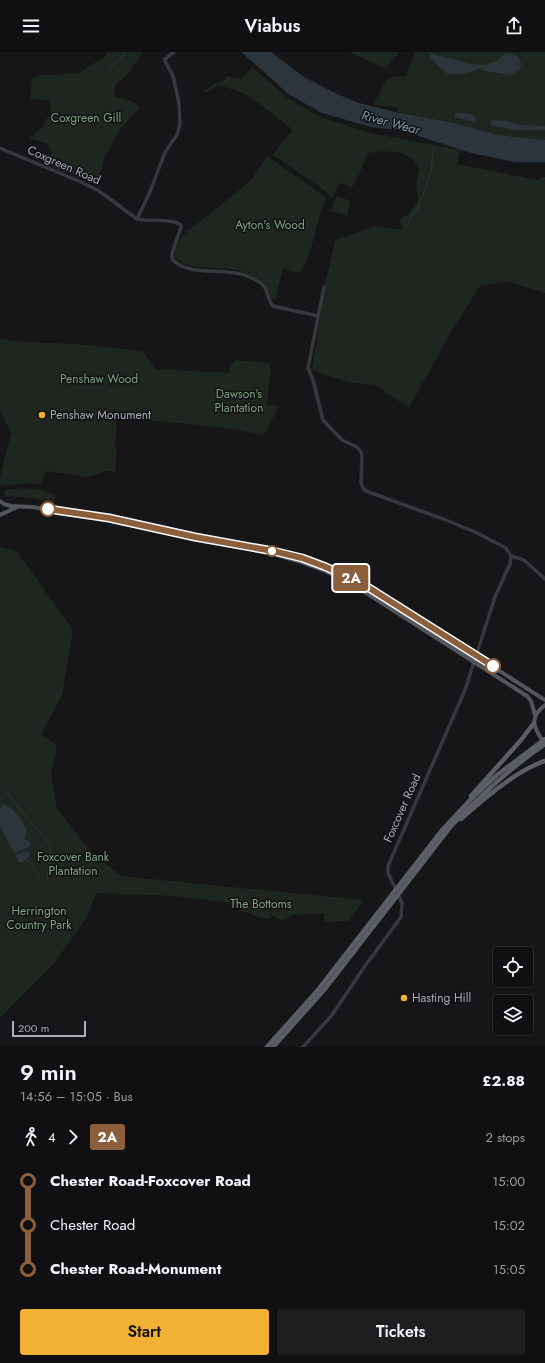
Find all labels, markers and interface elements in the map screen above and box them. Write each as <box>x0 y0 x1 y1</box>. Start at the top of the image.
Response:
text: Viabus <box>245 13 300 39</box>
icon: menu <box>20 15 42 37</box>
icon: share <box>503 15 525 37</box>
water label: River Wear <box>359 106 423 140</box>
park label: Coxgreen Gill <box>51 109 121 127</box>
street label: Coxgreen Road <box>25 141 103 189</box>
park label: Ayton's Wood <box>235 216 305 234</box>
park label: Penshaw Wood <box>60 370 138 388</box>
park label: Dawson's Plantation <box>215 385 263 417</box>
place label: Penshaw Monument <box>50 406 151 424</box>
marker: Penshaw Monument <box>37 410 47 420</box>
unlabelled marker <box>40 501 56 517</box>
unlabelled marker <box>266 545 278 557</box>
line badge: 2A <box>333 565 369 591</box>
text: 2A <box>341 568 361 588</box>
unlabelled marker <box>485 658 501 674</box>
street label: Foxcover Road <box>379 771 425 845</box>
park label: Foxcover Bank Plantation <box>37 848 110 880</box>
park label: The Bottoms <box>230 895 292 913</box>
park label: Herrington Country Park <box>7 902 72 934</box>
map controls <box>493 947 533 1035</box>
button: locate <box>493 947 533 987</box>
place label: Hasting Hill <box>412 989 471 1007</box>
marker: Hasting Hill <box>399 993 409 1003</box>
button: layers <box>493 995 533 1035</box>
scale bar <box>12 1019 86 1038</box>
text: 200 m <box>18 1020 49 1036</box>
text: 9 min <box>20 1056 77 1088</box>
text: £2.88 <box>482 1070 525 1092</box>
text: 14:56 – 15:05 · Bus <box>20 1087 133 1106</box>
icon: walk <box>20 1126 42 1148</box>
icon: forward <box>62 1126 84 1148</box>
text: 2A <box>98 1127 117 1147</box>
text: 4 <box>48 1128 56 1147</box>
text: 2 stops <box>486 1128 525 1147</box>
text: Chester Road-Foxcover Road <box>50 1170 251 1192</box>
text: 15:00 <box>492 1172 525 1191</box>
text: Chester Road <box>50 1214 135 1236</box>
text: 15:02 <box>493 1216 525 1235</box>
text: Chester Road-Monument <box>50 1258 222 1280</box>
text: 15:05 <box>493 1260 525 1279</box>
button: Start <box>20 1309 269 1355</box>
button: Tickets <box>277 1309 525 1355</box>

